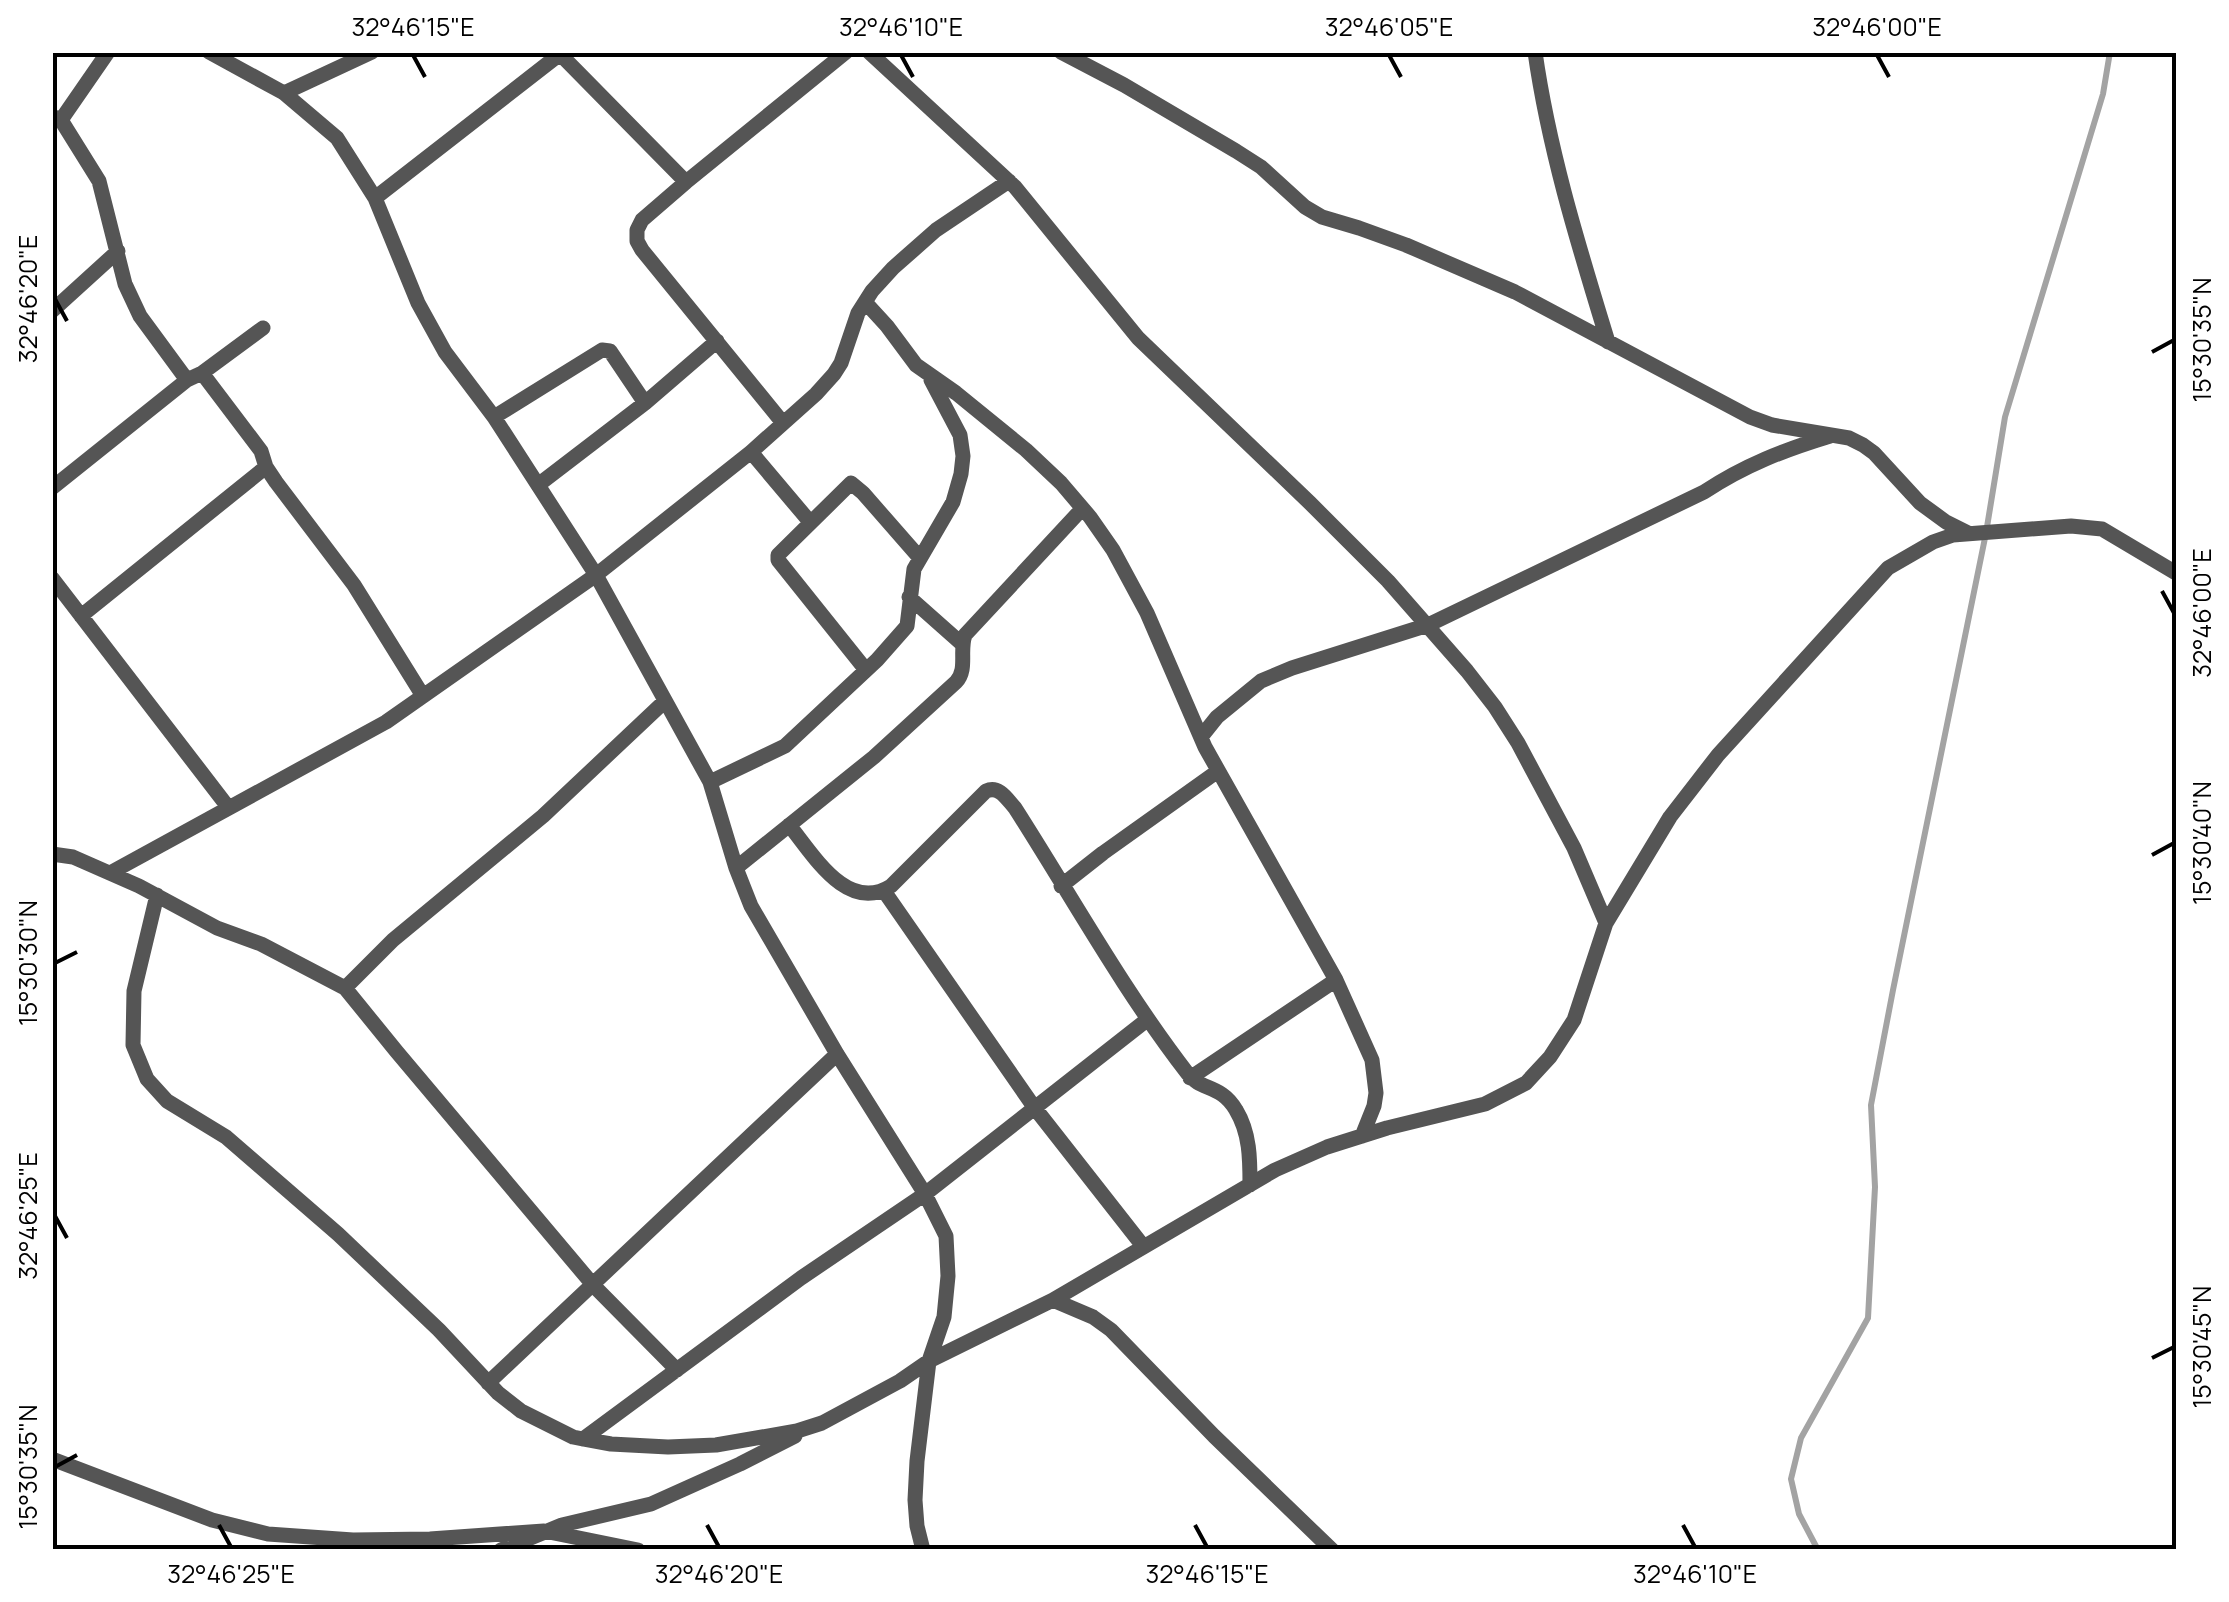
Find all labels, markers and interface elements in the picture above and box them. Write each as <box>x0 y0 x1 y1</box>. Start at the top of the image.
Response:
text: 32°46'15"E <box>351 9 475 44</box>
text: 32°46'10"E <box>839 9 963 44</box>
text: 32°46'05"E <box>1325 9 1453 44</box>
text: 32°46'00"E <box>1812 9 1942 44</box>
text: 32°46'20"E <box>10 235 45 363</box>
text: 15°30'35"N <box>2184 277 2219 403</box>
text: 32°46'00"E <box>2184 548 2219 678</box>
text: 15°30'40"N <box>2184 781 2219 905</box>
text: 15°30'30"N <box>10 900 45 1026</box>
text: 32°46'25"E <box>10 1152 45 1280</box>
text: 15°30'45"N <box>2184 1286 2219 1408</box>
text: 15°30'35"N <box>10 1404 45 1530</box>
text: 32°46'25"E <box>167 1556 295 1591</box>
text: 32°46'20"E <box>655 1556 783 1591</box>
text: 32°46'15"E <box>1145 1556 1269 1591</box>
text: 32°46'10"E <box>1633 1556 1757 1591</box>

